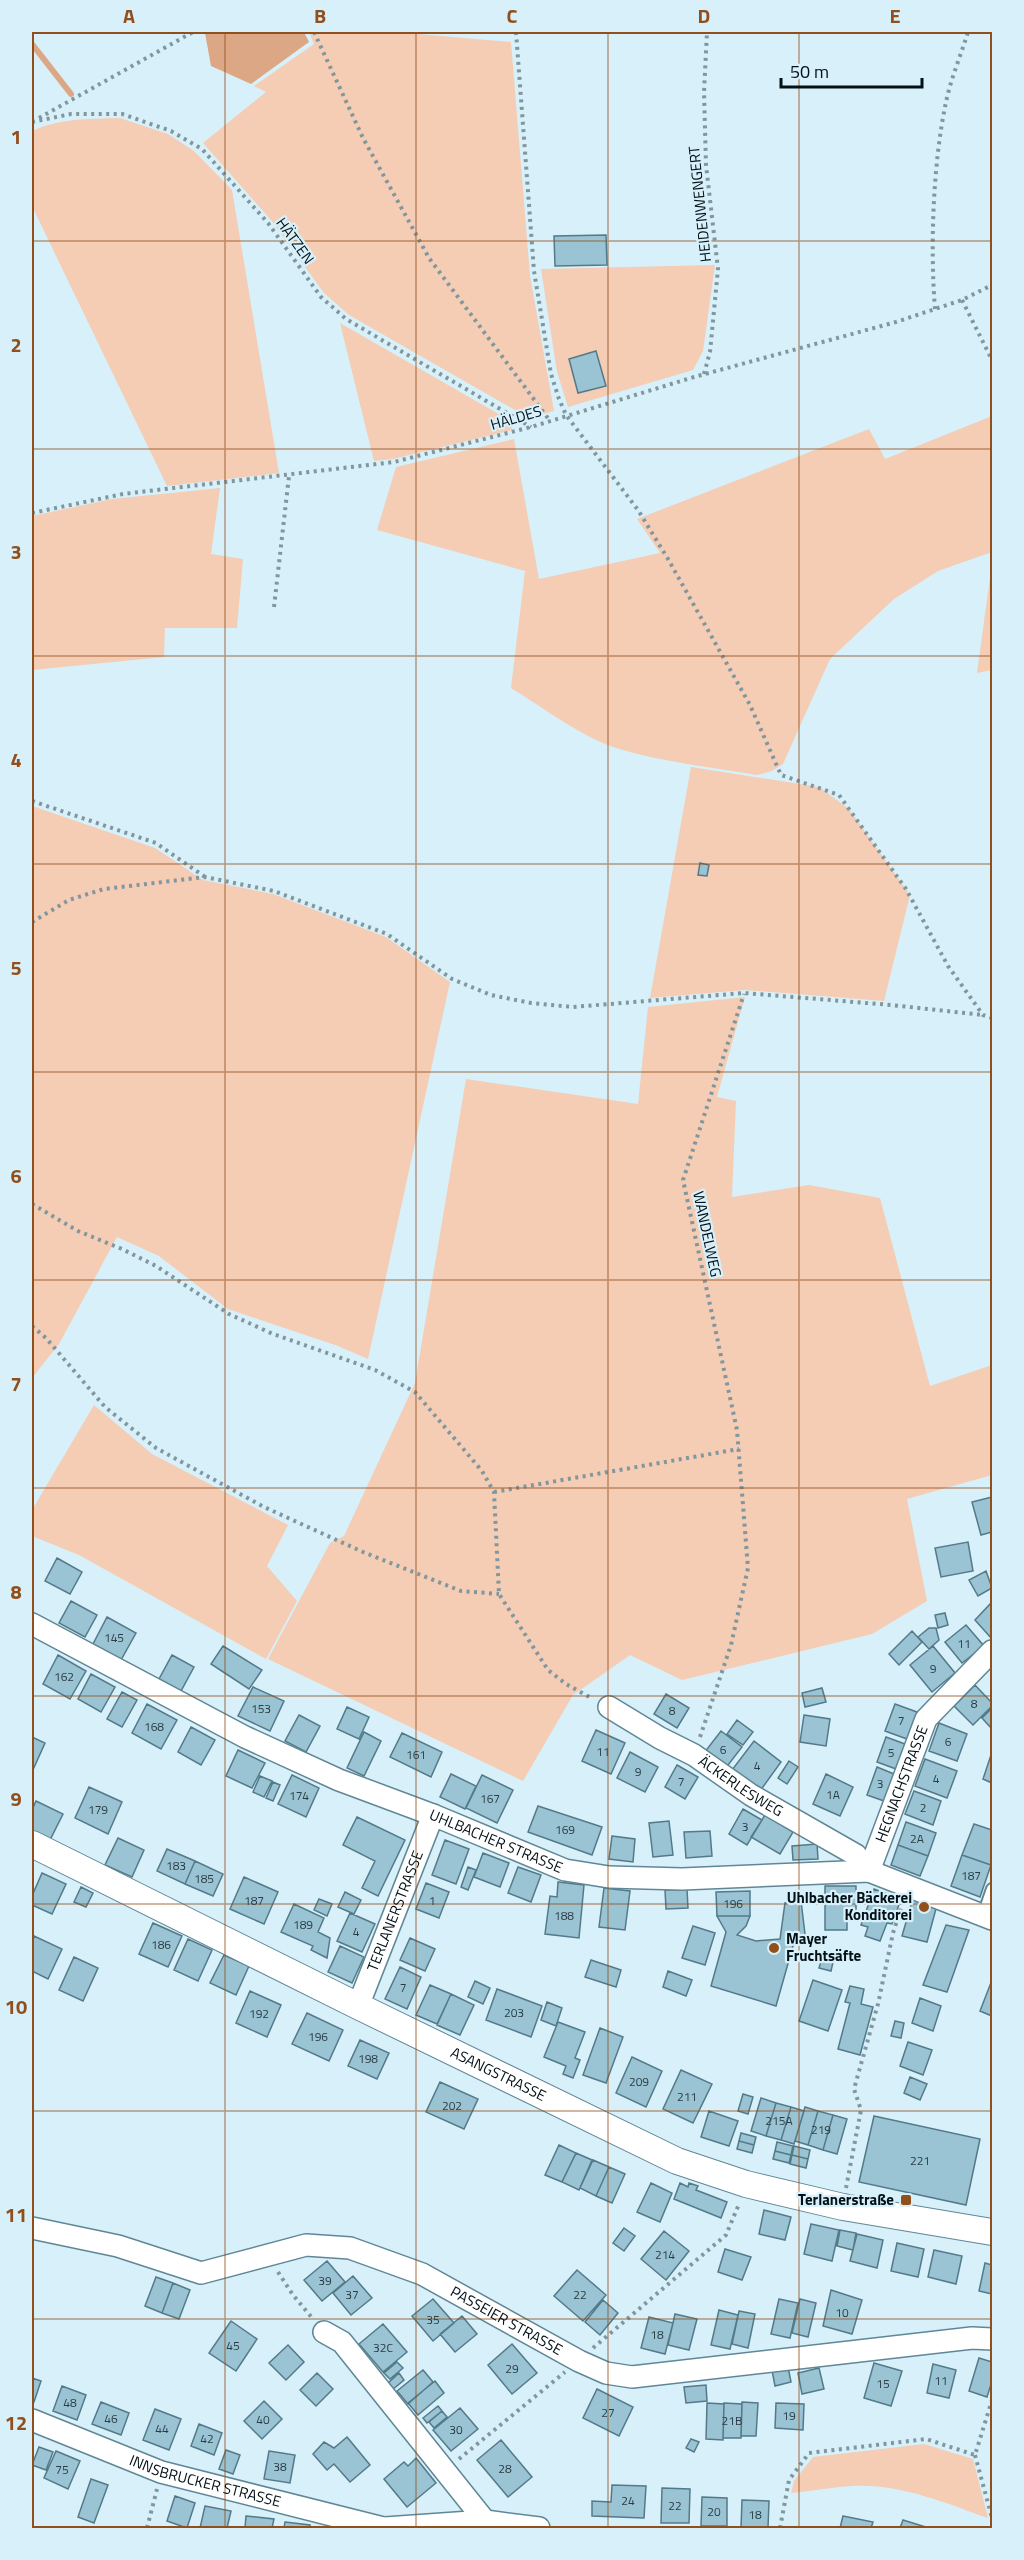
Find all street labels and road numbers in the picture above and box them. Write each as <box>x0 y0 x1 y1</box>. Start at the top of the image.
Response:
street label: HEIDENWENGERT <box>682 145 717 263</box>
street label: HÄTZEN <box>271 213 320 269</box>
street label: HÄLDES <box>488 399 544 436</box>
street label: WANDELWEG <box>687 1189 728 1279</box>
street label: HEGNACHSTRASSE <box>869 1722 934 1846</box>
street label: ÄCKERLESWEG <box>694 1750 788 1822</box>
street label: UHLBACHER STRASSE <box>426 1803 566 1879</box>
street label: TERLANERSTRASSE <box>361 1847 429 1975</box>
street label: ASANGSTRASSE <box>447 2041 550 2107</box>
street label: PASSEIER STRASSE <box>446 2280 567 2361</box>
street label: INNSBRUCKER STRASSE <box>126 2448 283 2513</box>

